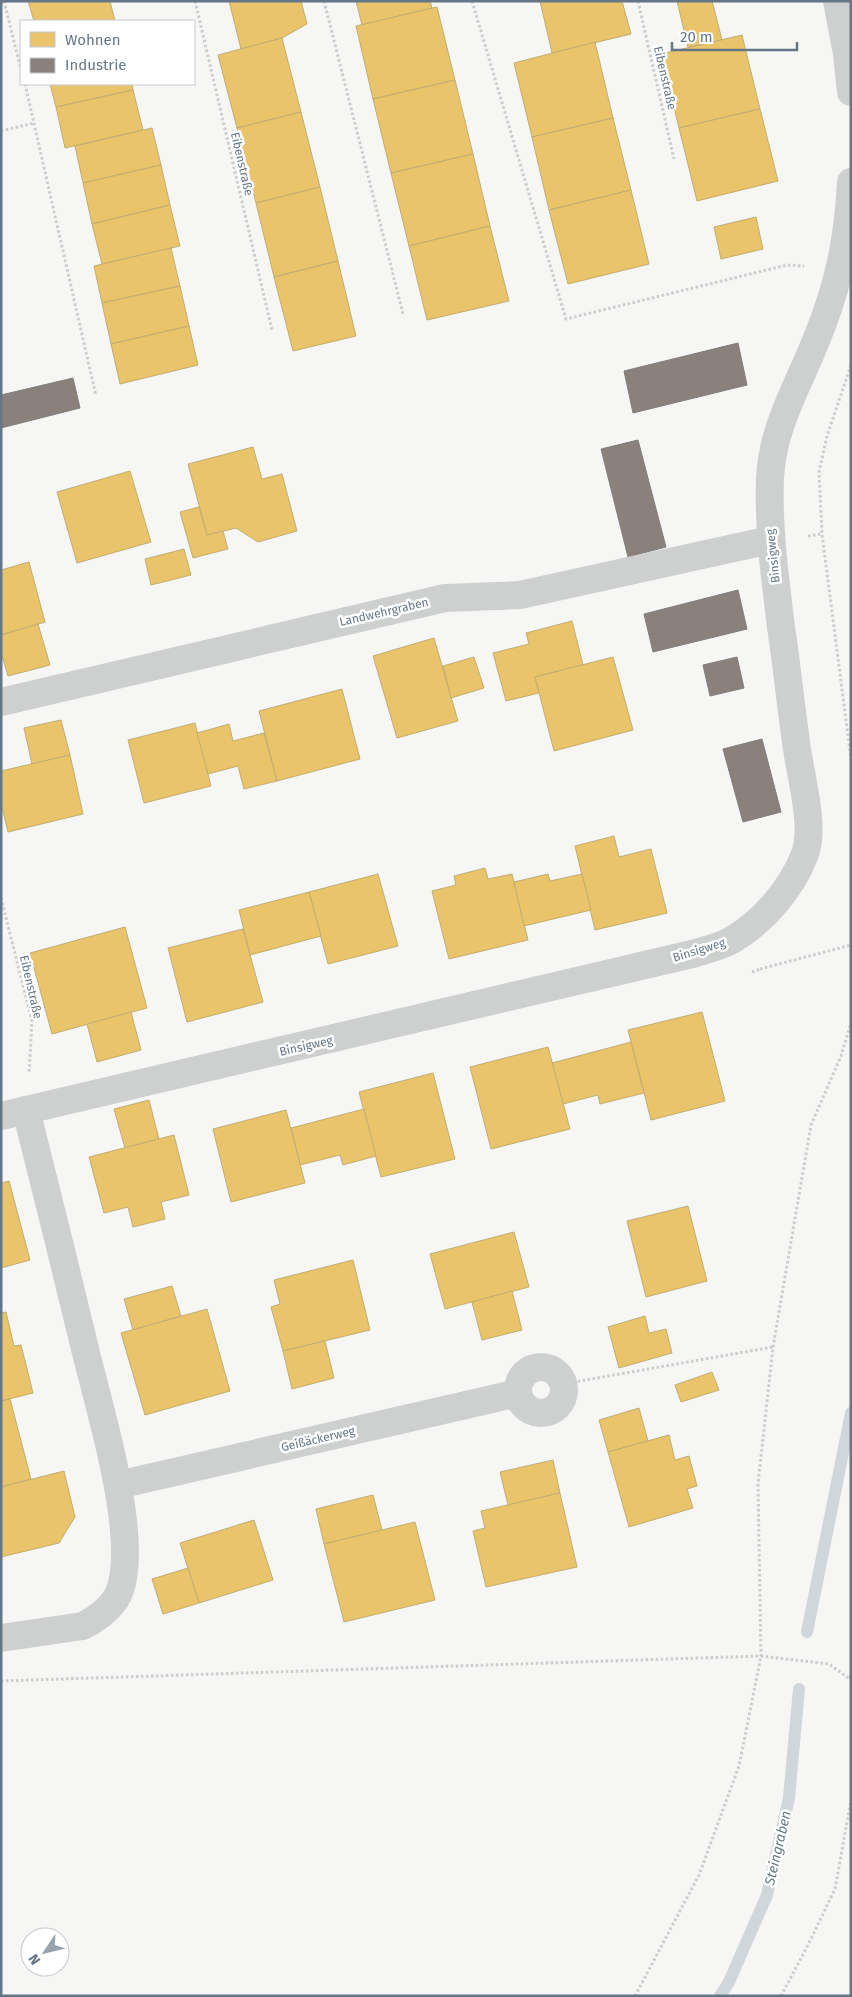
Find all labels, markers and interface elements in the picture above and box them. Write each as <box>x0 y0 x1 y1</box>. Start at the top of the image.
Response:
legend <box>20 20 195 85</box>
scale bar <box>672 20 797 52</box>
text: 20 m <box>680 28 713 46</box>
text: Wohnen <box>65 31 121 49</box>
street label: Eibenstraße <box>651 45 679 111</box>
text: Industrie <box>65 56 127 74</box>
street label: Eibenstraße <box>228 131 256 197</box>
street label: Binsigweg <box>763 528 783 584</box>
street label: Landwehrgraben <box>338 595 430 629</box>
street label: Binsigweg <box>671 935 728 965</box>
street label: Eibenstraße <box>17 954 45 1020</box>
street label: Binsigweg <box>278 1033 335 1059</box>
street label: Geißäckerweg <box>280 1424 357 1454</box>
water label: Steingraben <box>761 1809 795 1888</box>
north arrow <box>20 1927 70 1977</box>
text: N <box>25 1950 44 1968</box>

